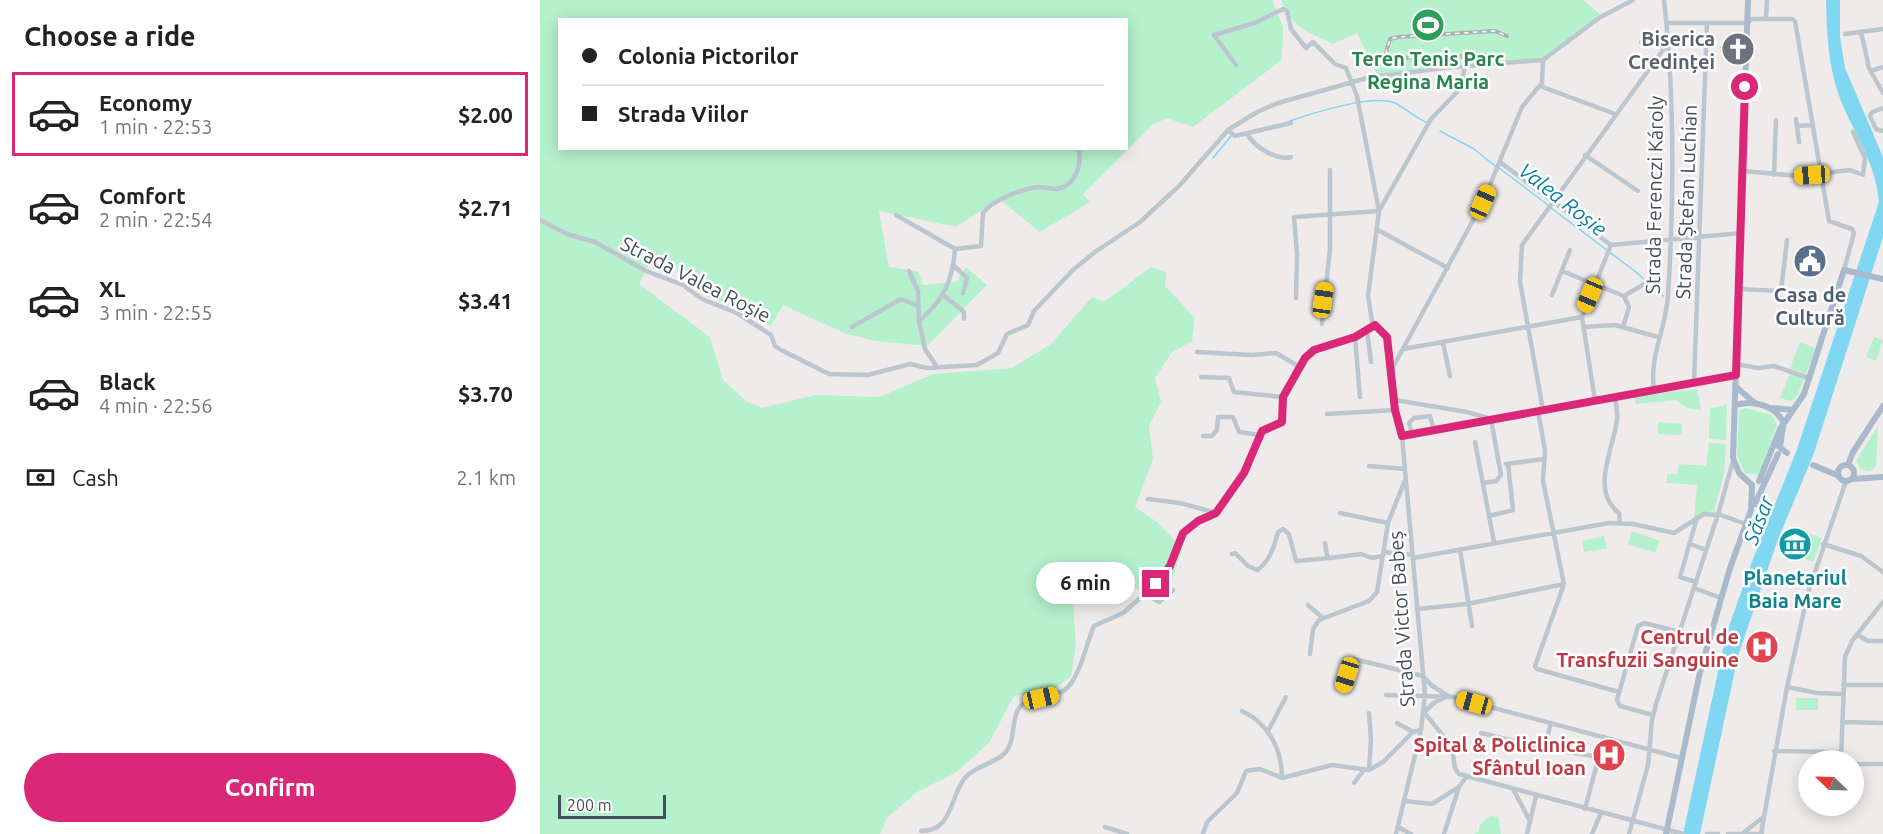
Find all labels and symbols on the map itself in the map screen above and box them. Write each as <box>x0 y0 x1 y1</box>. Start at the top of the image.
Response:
sports icon: Teren Tenis Parc Regina Maria <box>1410 7 1446 43</box>
place label: Biserica Credinței <box>1628 27 1715 73</box>
church icon: Biserica Credinței <box>1720 31 1756 67</box>
place label: Teren Tenis Parc Regina Maria <box>1352 47 1505 93</box>
route start <box>1731 73 1758 100</box>
street label: Strada Ferenczi Károly <box>1641 95 1667 295</box>
street label: Strada Ștefan Luchian <box>1671 104 1701 300</box>
water label: Valea Roșie <box>1514 157 1612 241</box>
car <box>1793 165 1831 185</box>
car <box>1467 182 1499 222</box>
street label: Strada Valea Roșie <box>617 231 775 327</box>
public building icon: Casa de Cultură <box>1792 243 1828 279</box>
car <box>1575 275 1605 315</box>
car <box>1312 281 1334 319</box>
place label: Casa de Cultură <box>1774 283 1846 329</box>
water label: Săsar <box>1737 491 1779 549</box>
museum icon: Planetariul Baia Mare <box>1777 526 1813 562</box>
street label: Strada Victor Babeș <box>1383 530 1419 708</box>
callout: 6 min <box>1036 563 1135 605</box>
place label: Planetariul Baia Mare <box>1743 566 1847 612</box>
route end <box>1142 570 1169 597</box>
place label: Centrul de Transfuzii Sanguine <box>1556 625 1739 671</box>
hospital icon: Centrul de Transfuzii Sanguine <box>1744 629 1780 665</box>
car <box>1333 655 1361 695</box>
car <box>1021 685 1061 711</box>
car <box>1454 690 1494 716</box>
place label: Spital & Policlinica Sfântul Ioan <box>1414 733 1586 779</box>
hospital icon: Spital & Policlinica Sfântul Ioan <box>1591 737 1627 773</box>
north arrow <box>1798 750 1864 816</box>
scale bar <box>558 792 666 820</box>

